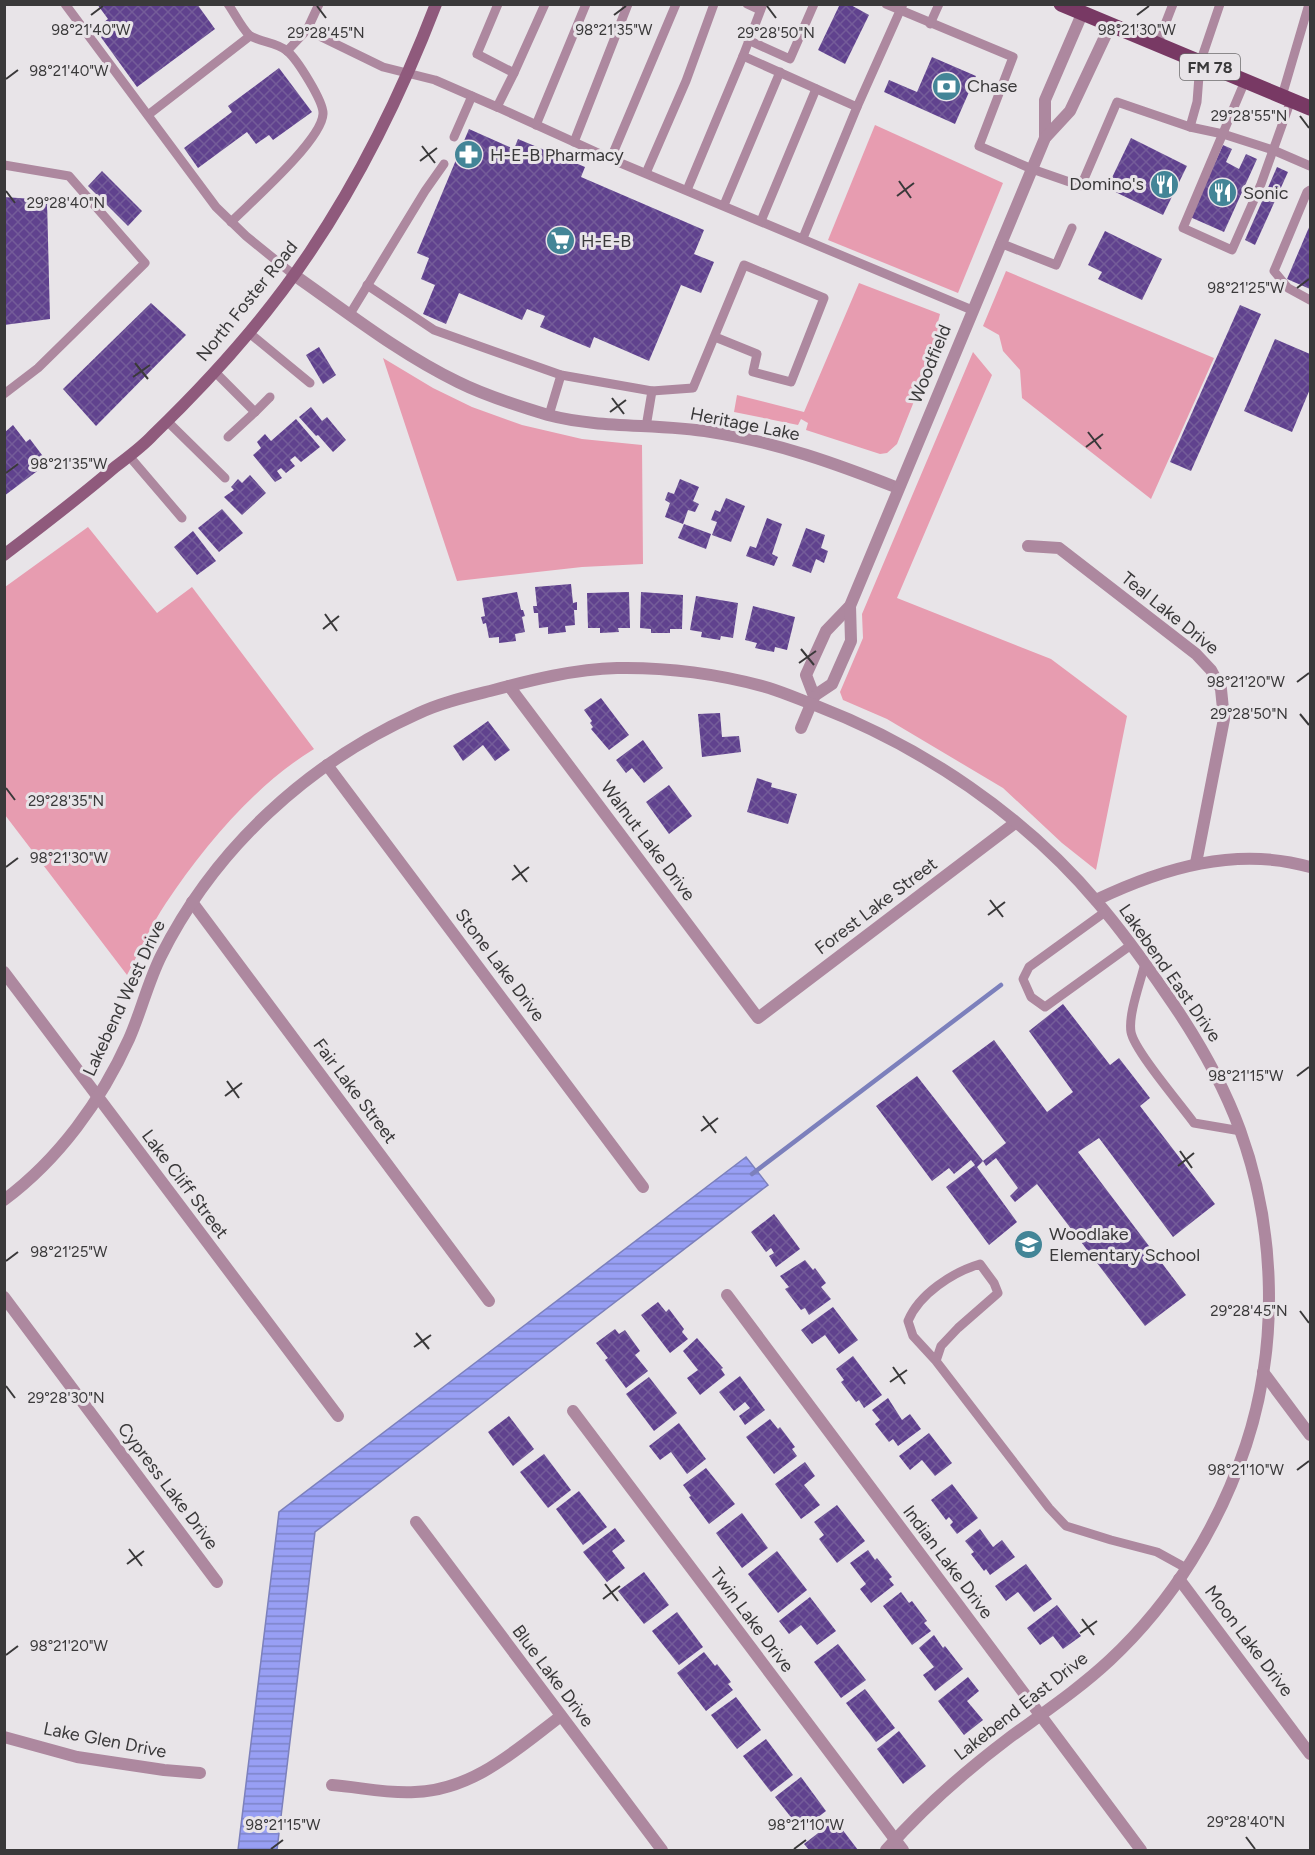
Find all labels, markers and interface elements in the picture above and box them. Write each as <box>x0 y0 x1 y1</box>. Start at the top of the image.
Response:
text: 98°21'40"W <box>52 21 131 39</box>
text: 98°21'35"W <box>576 21 653 39</box>
text: 98°21'30"W <box>1098 21 1176 39</box>
text: 29°28'45"N <box>287 24 365 42</box>
text: 29°28'50"N <box>737 24 815 42</box>
road number: FM 78 <box>1180 54 1240 80</box>
text: 98°21'40"W <box>30 62 109 80</box>
bank icon: Chase <box>930 70 962 102</box>
place label: Chase <box>967 75 1018 97</box>
text: 29°28'55"N <box>1211 107 1287 125</box>
pharmacy icon: H-E-B Pharmacy <box>453 139 485 171</box>
place label: H-E-B Pharmacy <box>490 144 624 166</box>
restaurant icon: Domino's <box>1149 168 1181 200</box>
place label: Domino's <box>1069 173 1144 195</box>
restaurant icon: Sonic <box>1206 177 1238 209</box>
place label: Sonic <box>1243 182 1289 204</box>
text: 29°28'40"N <box>27 194 105 212</box>
supermarket icon: H-E-B <box>544 225 576 257</box>
place label: H-E-B <box>581 230 631 252</box>
street label: North Foster Road <box>192 236 302 366</box>
text: 98°21'25"W <box>1207 279 1285 297</box>
street label: Woodfield <box>904 321 956 407</box>
street label: Heritage Lake <box>688 403 802 445</box>
text: 98°21'35"W <box>31 455 108 473</box>
street label: Teal Lake Drive <box>1117 567 1223 659</box>
text: 98°21'20"W <box>1207 673 1286 691</box>
text: 29°28'50"N <box>1210 705 1288 723</box>
street label: Walnut Lake Drive <box>596 777 700 905</box>
text: 29°28'35"N <box>28 792 104 810</box>
text: 98°21'30"W <box>30 849 108 867</box>
street label: Forest Lake Street <box>811 853 942 959</box>
street label: Lakebend East Drive <box>1114 900 1226 1046</box>
street label: Stone Lake Drive <box>450 904 550 1026</box>
street label: Lakebend West Drive <box>78 916 170 1080</box>
street label: Fair Lake Street <box>309 1034 402 1148</box>
text: 98°21'15"W <box>1209 1067 1284 1085</box>
street label: Lake Cliff Street <box>137 1125 233 1243</box>
place label: Woodlake Elementary School <box>1049 1223 1200 1266</box>
school or university icon: Woodlake Elementary School <box>1012 1228 1044 1260</box>
text: 98°21'25"W <box>30 1243 108 1261</box>
text: 29°28'45"N <box>1210 1302 1288 1320</box>
text: 29°28'30"N <box>27 1389 105 1407</box>
street label: Cypress Lake Drive <box>113 1418 223 1554</box>
text: 98°21'10"W <box>1208 1461 1285 1479</box>
street label: Indian Lake Drive <box>898 1501 998 1623</box>
street label: Twin Lake Drive <box>705 1563 799 1677</box>
street label: Moon Lake Drive <box>1200 1581 1298 1701</box>
street label: Blue Lake Drive <box>507 1621 599 1732</box>
text: 98°21'20"W <box>30 1637 109 1655</box>
street label: Lakebend East Drive <box>950 1647 1092 1765</box>
street label: Lake Glen Drive <box>42 1717 169 1763</box>
text: 29°28'40"N <box>1207 1813 1285 1831</box>
text: 98°21'15"W <box>246 1816 321 1834</box>
text: 98°21'10"W <box>768 1816 845 1834</box>

